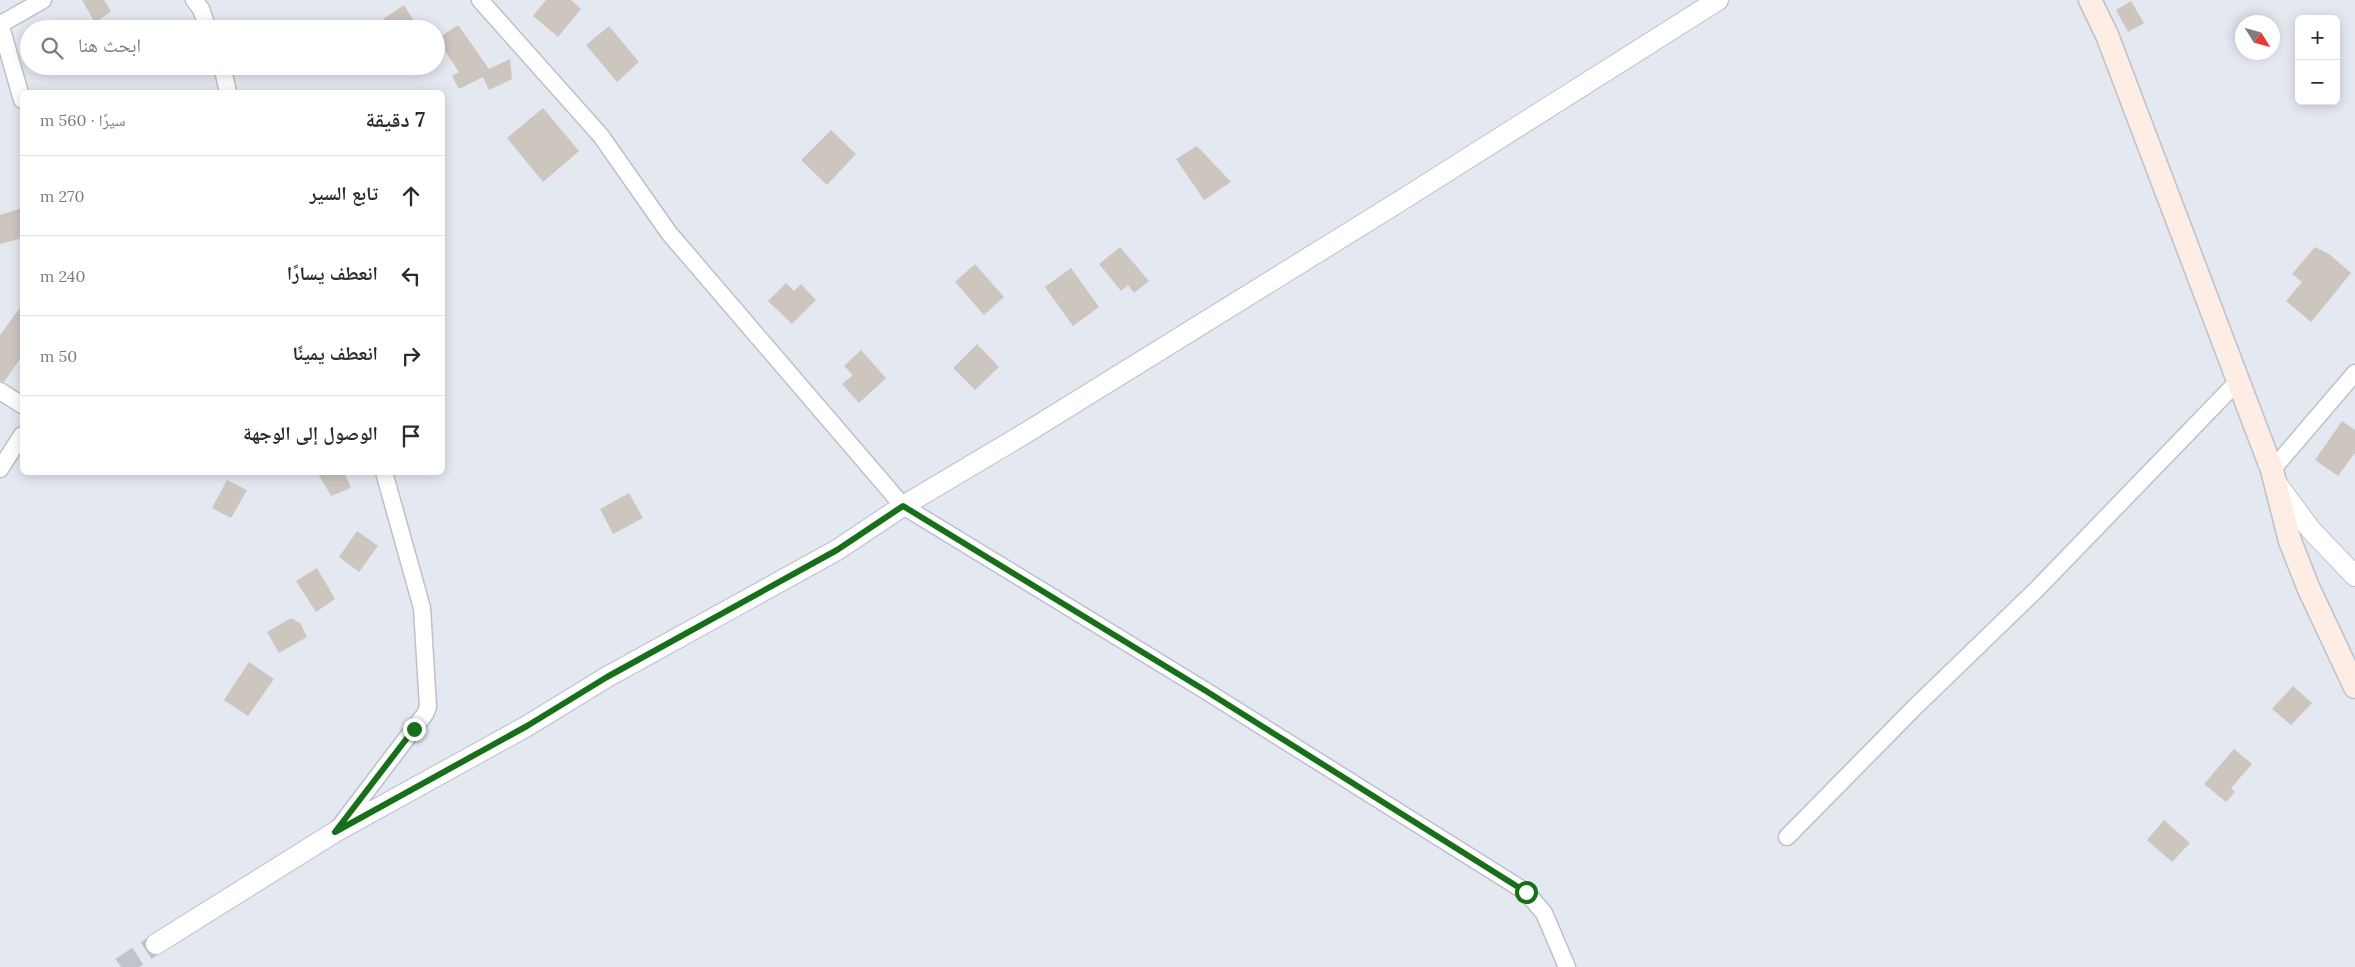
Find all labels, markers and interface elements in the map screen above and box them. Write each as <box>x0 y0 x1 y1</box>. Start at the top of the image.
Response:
north arrow <box>2235 15 2280 60</box>
map controls <box>2295 15 2340 105</box>
button: + <box>2295 15 2340 60</box>
search box <box>20 20 445 75</box>
text: ابحث هنا <box>78 33 141 57</box>
icon: search <box>38 34 66 62</box>
button: − <box>2295 60 2340 105</box>
text: 7 دقيقة <box>366 106 425 133</box>
text: سيرًا · 560 m <box>40 110 125 130</box>
text: تابع السير <box>310 181 378 205</box>
icon: ahead <box>397 182 425 210</box>
text: 270 m <box>40 186 84 206</box>
text: انعطف يسارًا <box>287 261 378 285</box>
icon: left <box>397 262 425 290</box>
text: 240 m <box>40 266 85 286</box>
text: انعطف يمينًا <box>292 341 378 365</box>
icon: right <box>397 342 425 370</box>
text: 50 m <box>40 346 77 366</box>
text: الوصول إلى الوجهة <box>243 421 378 445</box>
icon: arrive <box>397 422 425 450</box>
route end <box>403 718 426 741</box>
route start <box>1515 881 1538 904</box>

